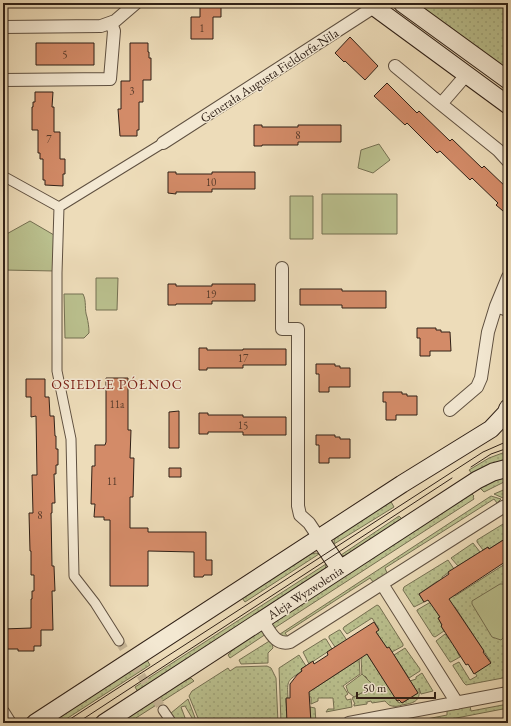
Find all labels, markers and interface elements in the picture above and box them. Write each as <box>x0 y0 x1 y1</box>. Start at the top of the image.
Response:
house number: 1 <box>199 21 205 35</box>
street label: Generała Augusta Fieldorfa-Nila <box>197 24 342 127</box>
house number: 5 <box>62 47 68 61</box>
house number: 3 <box>129 84 135 98</box>
house number: 8 <box>295 128 301 142</box>
house number: 7 <box>46 132 52 146</box>
house number: 10 <box>206 175 216 189</box>
house number: 19 <box>206 287 217 301</box>
house number: 17 <box>238 351 249 365</box>
district label: OSIEDLE PÓŁNOC <box>51 375 183 393</box>
house number: 11a <box>110 397 125 411</box>
house number: 15 <box>238 418 248 432</box>
house number: 11 <box>107 474 117 488</box>
house number: 8 <box>37 508 43 522</box>
street label: Aleja Wyzwolenia <box>263 561 347 624</box>
scale bar <box>357 674 435 700</box>
text: 50 m <box>363 680 387 696</box>

